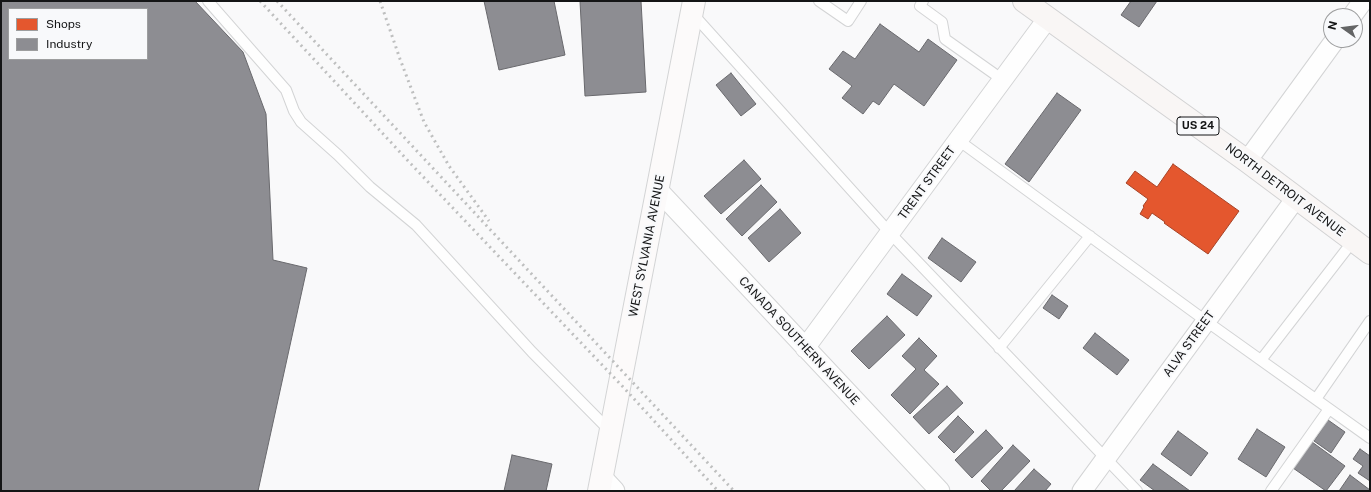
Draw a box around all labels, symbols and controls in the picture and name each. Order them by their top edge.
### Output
legend [8,8,148,60]
north arrow [1323,8,1363,48]
text: Shops [46,17,81,31]
text: N [1325,20,1339,31]
text: Industry [46,37,92,51]
road number: US 24 [1177,117,1219,135]
street label: NORTH DETROIT AVENUE [1222,140,1348,240]
street label: TRENT STREET [896,143,958,223]
street label: WEST SYLVANIA AVENUE [626,174,668,318]
street label: CANADA SOUTHERN AVENUE [736,274,862,408]
street label: ALVA STREET [1160,308,1218,380]

